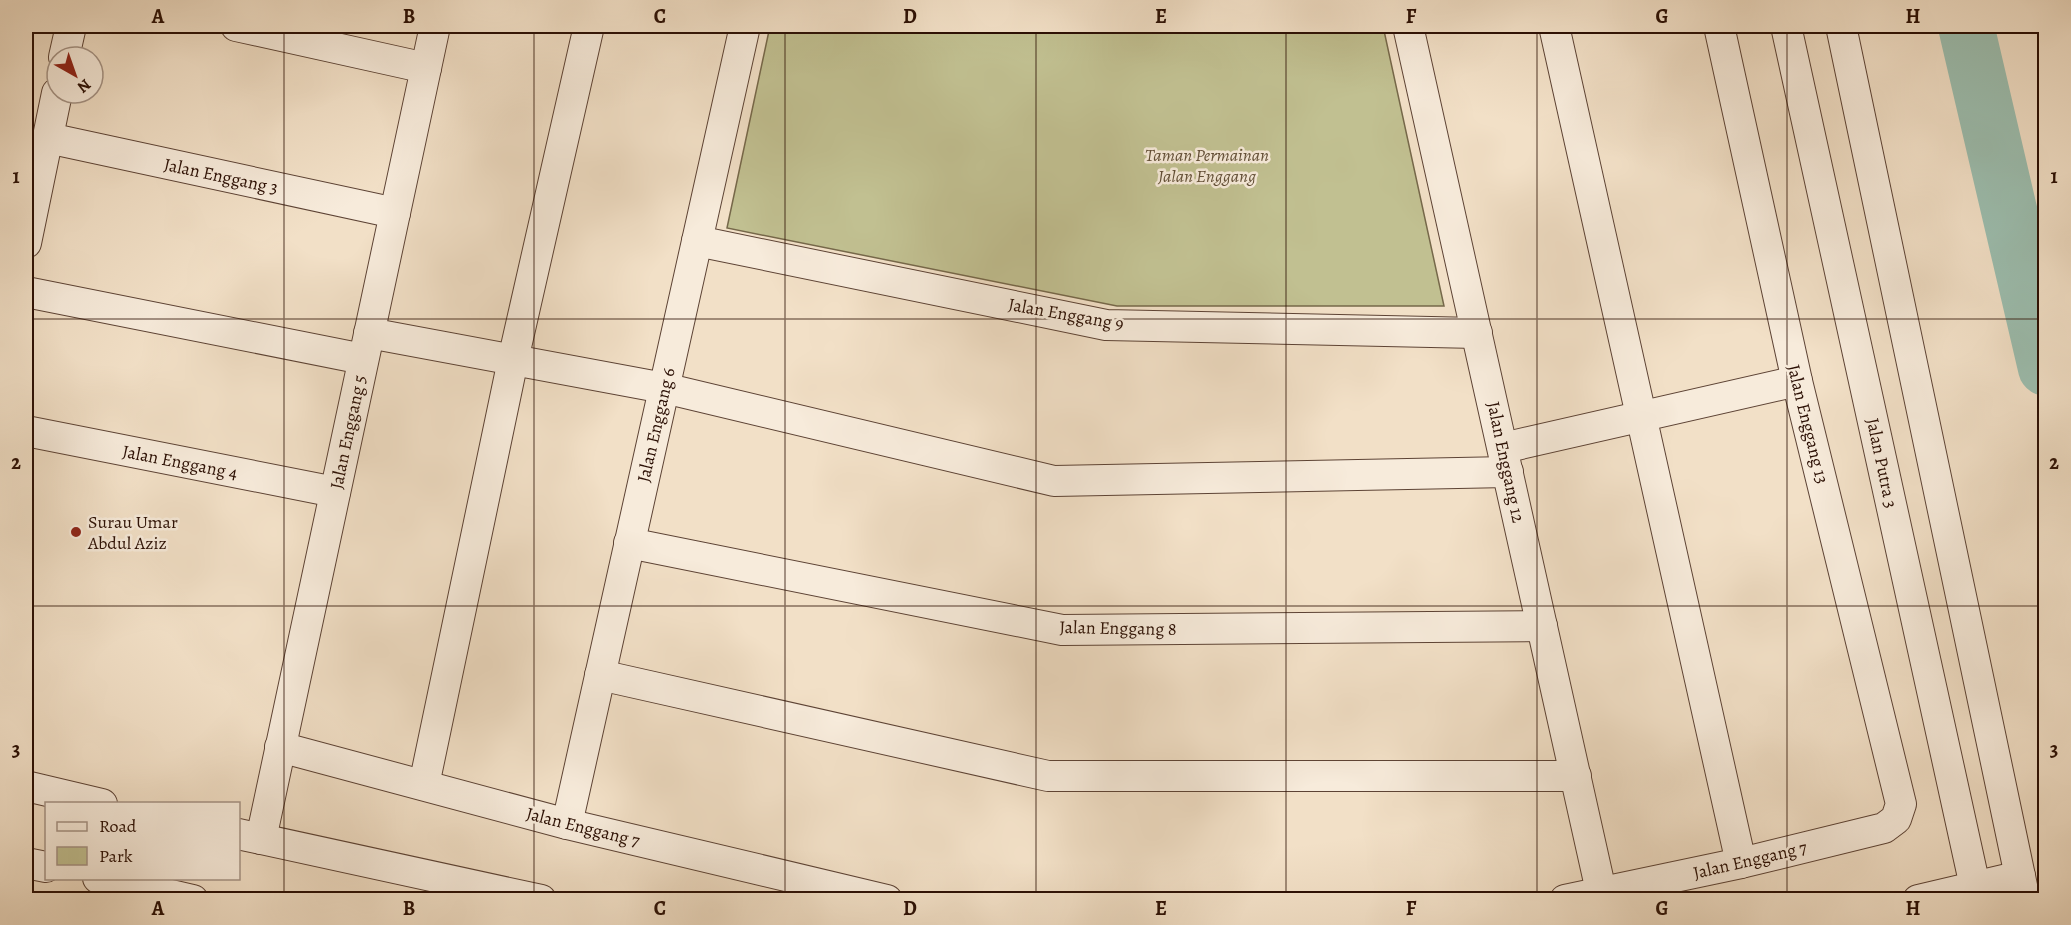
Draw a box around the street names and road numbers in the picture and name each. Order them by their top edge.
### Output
street label: Jalan Enggang 3 [162,152,280,200]
street label: Jalan Enggang 9 [1006,292,1126,336]
street label: Jalan Enggang 13 [1782,362,1834,486]
street label: Jalan Enggang 6 [631,365,681,485]
street label: Jalan Enggang 5 [324,373,372,491]
street label: Jalan Enggang 12 [1481,399,1531,525]
street label: Jalan Putra 3 [1861,416,1903,510]
street label: Jalan Enggang 4 [120,439,240,485]
street label: Jalan Enggang 8 [1059,615,1177,641]
street label: Jalan Enggang 7 [524,801,643,853]
street label: Jalan Enggang 7 [1691,835,1810,885]

